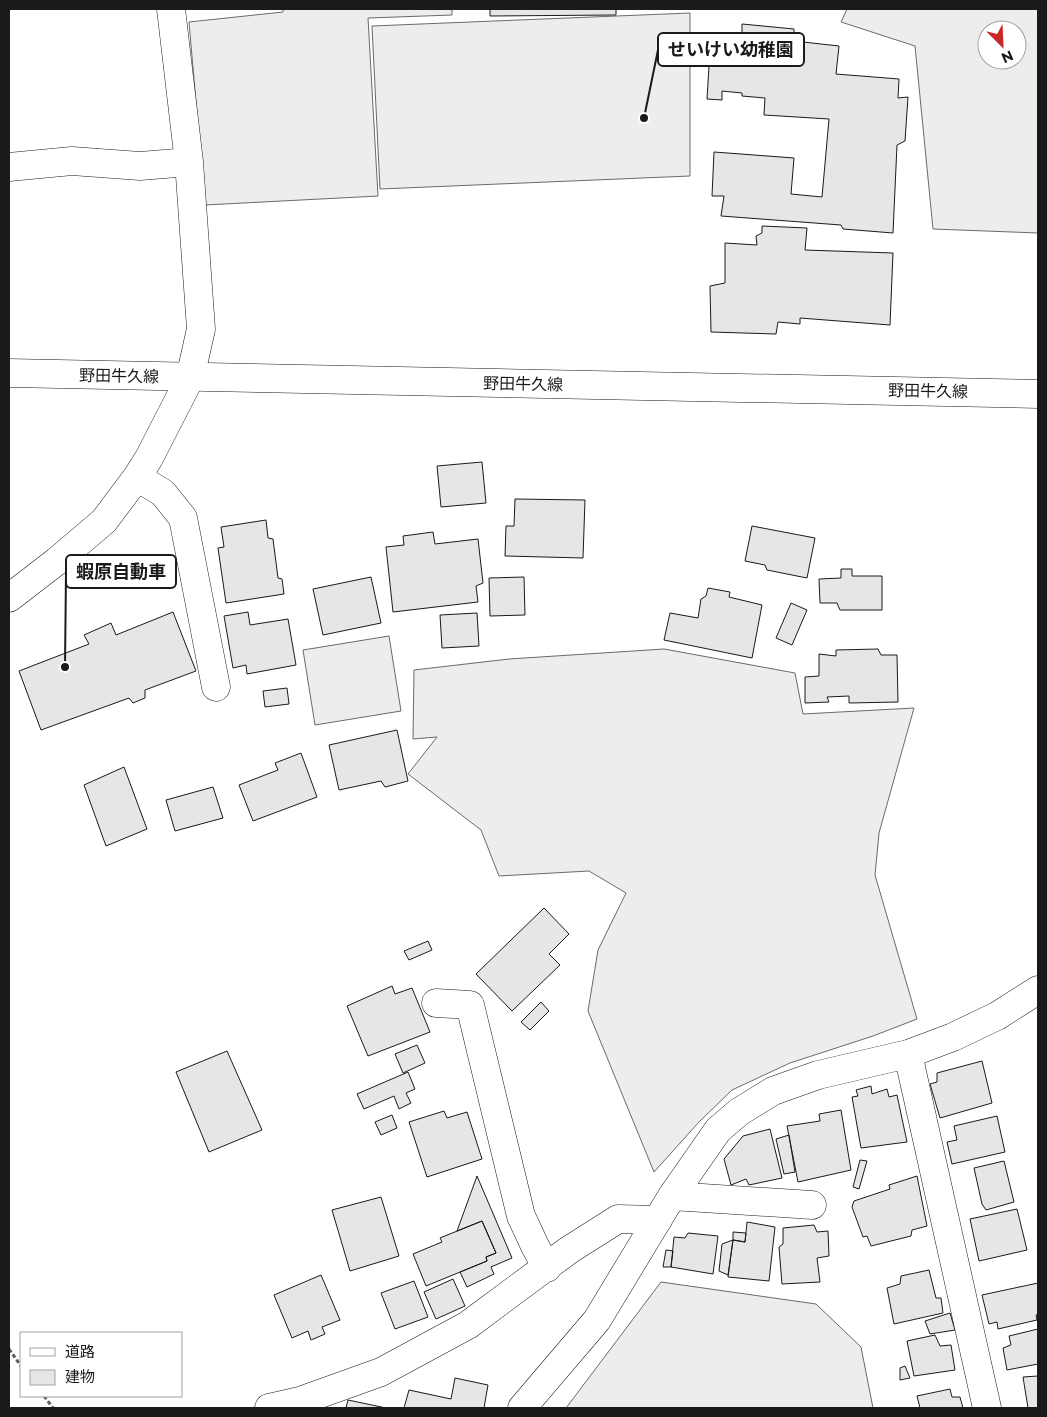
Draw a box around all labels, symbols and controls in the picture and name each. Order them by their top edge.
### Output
north arrow [977,20,1027,70]
callout: せいけい幼稚園 [658,33,804,66]
text: せいけい幼稚園 [668,39,794,61]
text: N [998,46,1016,67]
street label: 野田牛久線 [79,366,159,386]
street label: 野田牛久線 [483,374,563,394]
street label: 野田牛久線 [888,381,968,401]
callout: 蝦原自動車 [66,555,176,588]
text: 蝦原自動車 [76,561,166,583]
legend [20,1332,182,1397]
text: 道路 [65,1342,95,1361]
text: 建物 [65,1367,95,1386]

